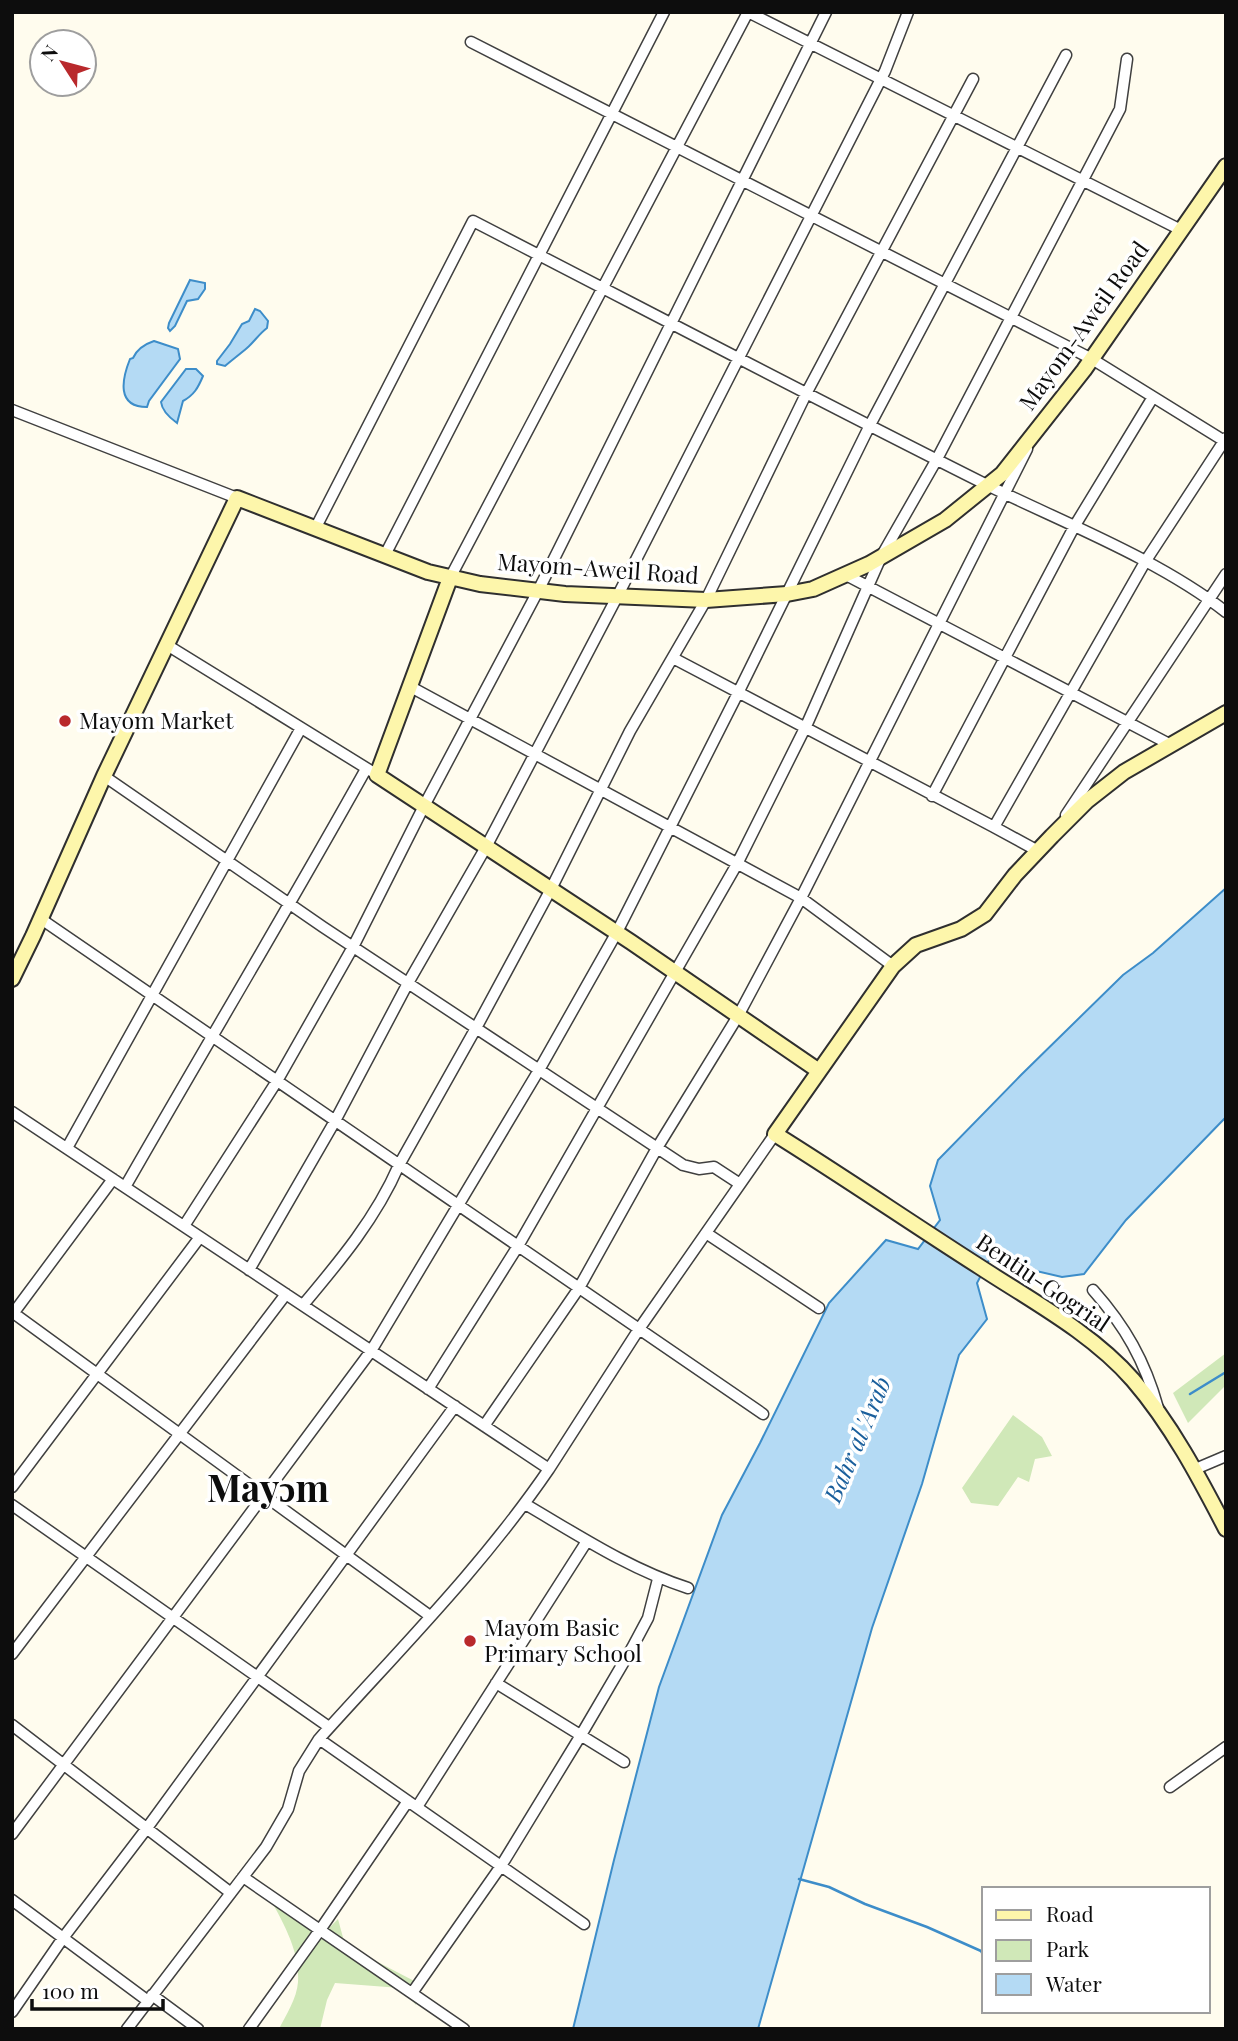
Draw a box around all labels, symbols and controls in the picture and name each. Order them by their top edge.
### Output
north arrow [28,28,98,98]
text: N [34,39,63,66]
street label: Mayom-Aweil Road [1011,234,1155,416]
street label: Mayom-Aweil Road [496,545,700,590]
place label: Mayom Market [79,704,234,735]
marker: Mayom Market [57,713,73,729]
street label: Bentiu-Gogrial [971,1226,1117,1338]
water label: Bahr al 'Arab [815,1372,897,1508]
district label: Mayɔm [207,1462,329,1511]
place label: Mayom Basic Primary School [484,1611,642,1668]
marker: Mayom Basic Primary School [462,1633,478,1649]
legend [982,1887,1210,2013]
text: Road [1046,1899,1094,1927]
text: Park [1046,1934,1090,1962]
scale bar [32,1968,163,2012]
text: Water [1045,1969,1102,1997]
text: 100 m [42,1976,99,2004]

